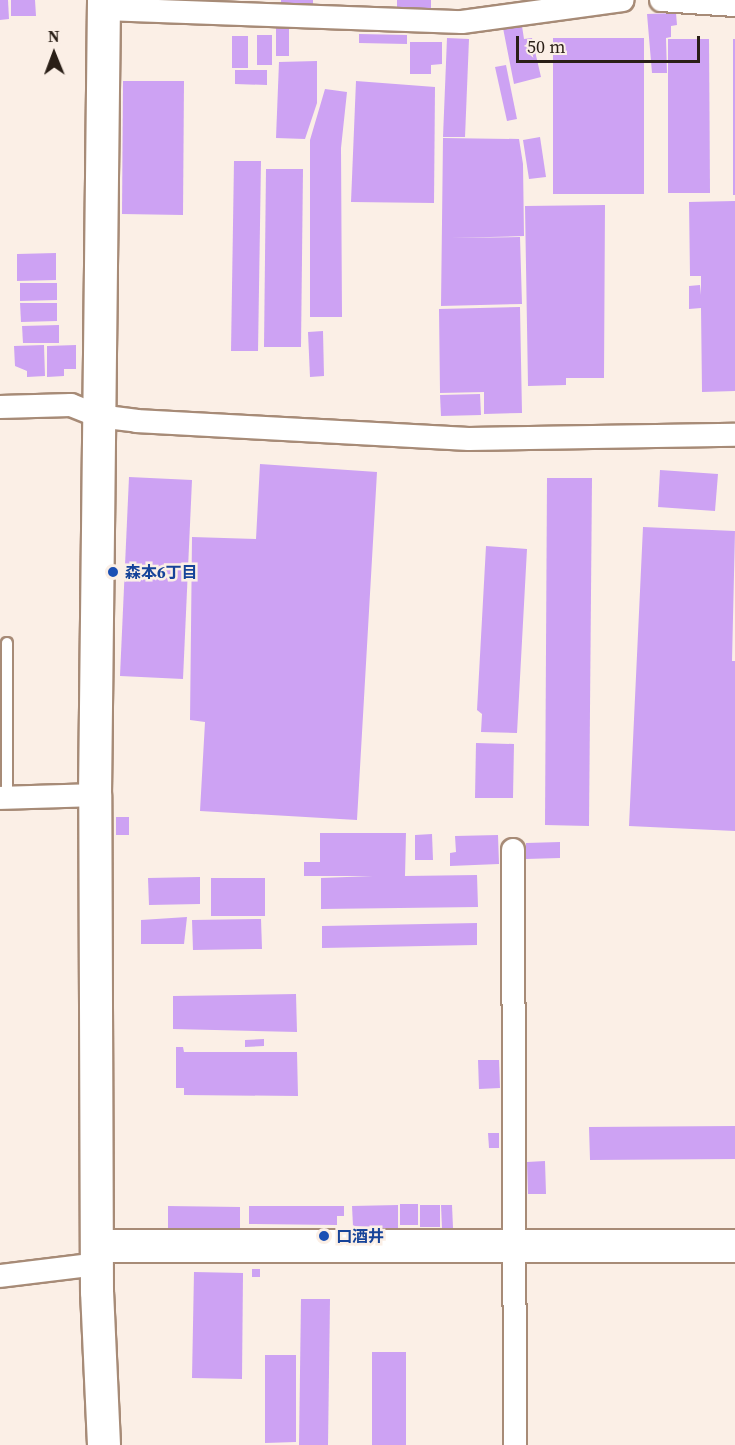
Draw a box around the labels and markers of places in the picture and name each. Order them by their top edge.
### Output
place label: 森本6丁目 [125,562,198,582]
marker: 森本6丁目 [106,565,120,579]
place label: 口酒井 [336,1226,384,1246]
marker: 口酒井 [317,1229,331,1243]

